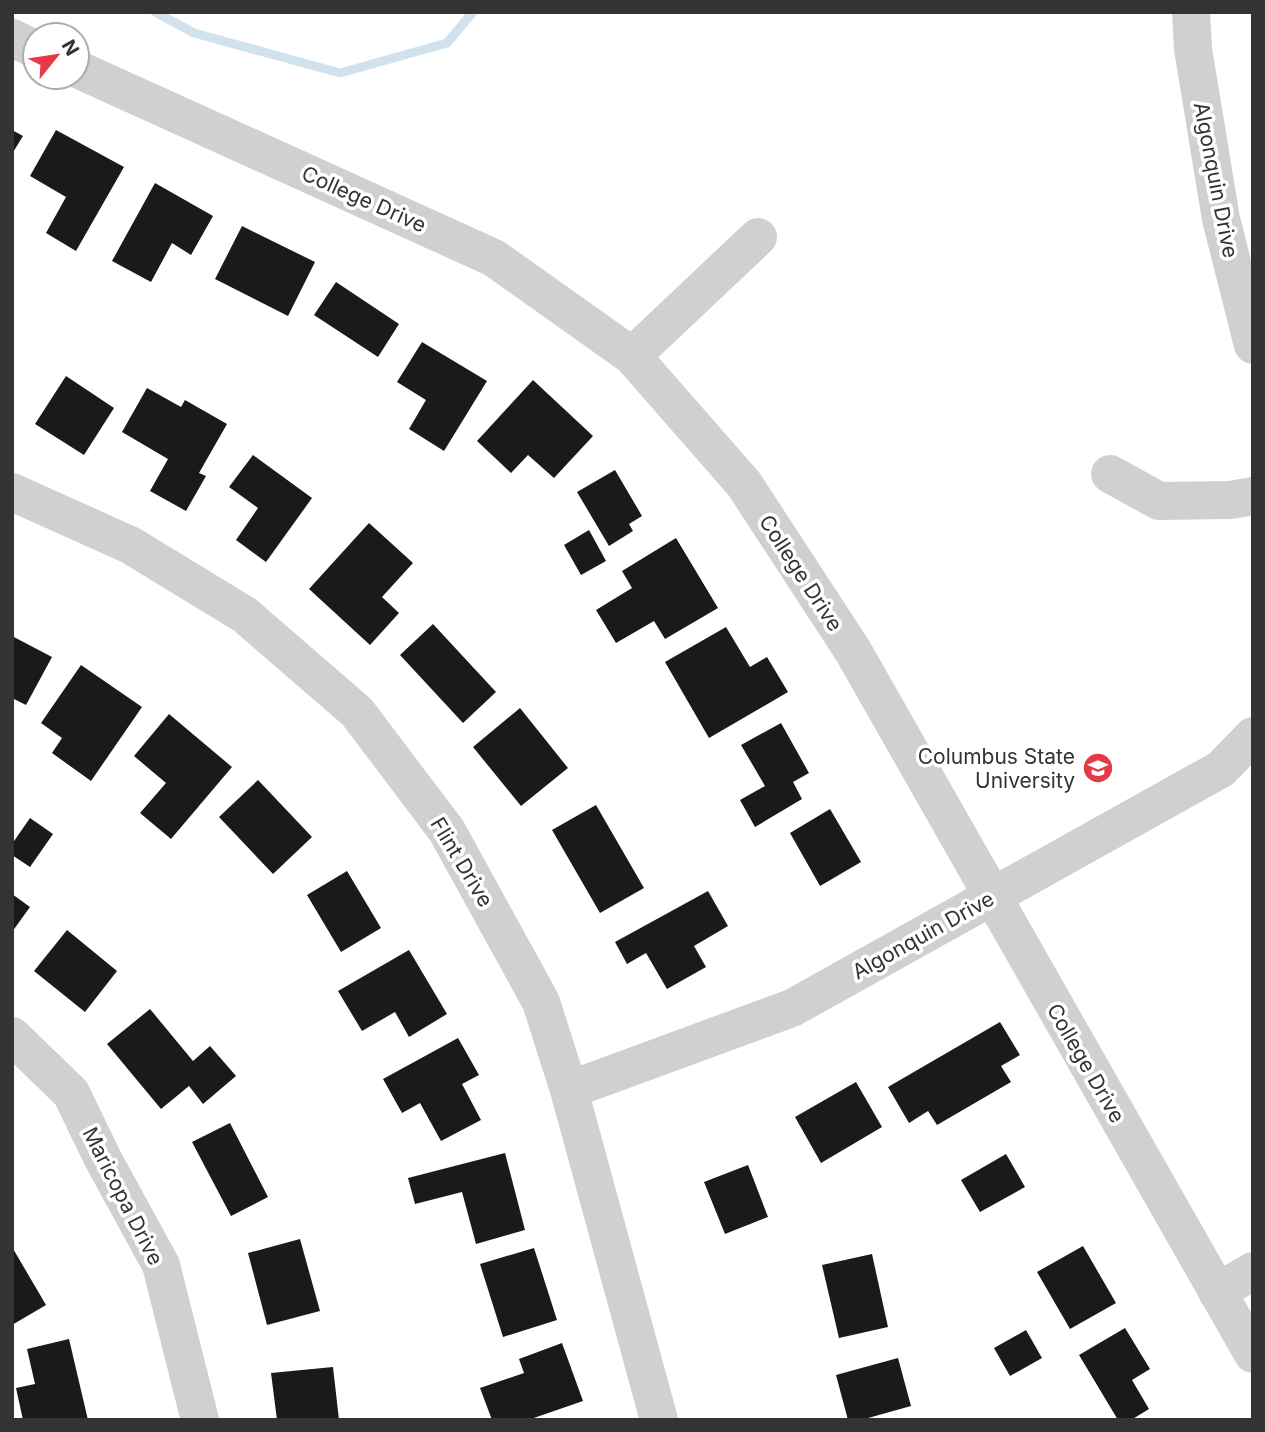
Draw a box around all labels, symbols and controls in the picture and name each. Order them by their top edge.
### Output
north arrow [21,21,91,91]
text: N [57,36,84,60]
street label: Algonquin Drive [1189,100,1243,260]
street label: College Drive [298,160,430,238]
street label: College Drive [754,510,848,636]
place label: Columbus State University [918,744,1075,793]
school or university icon: Columbus State University [1081,751,1115,785]
street label: Flint Drive [426,813,498,911]
street label: Algonquin Drive [848,886,998,984]
street label: College Drive [1042,999,1130,1127]
street label: Maricopa Drive [77,1123,169,1269]

